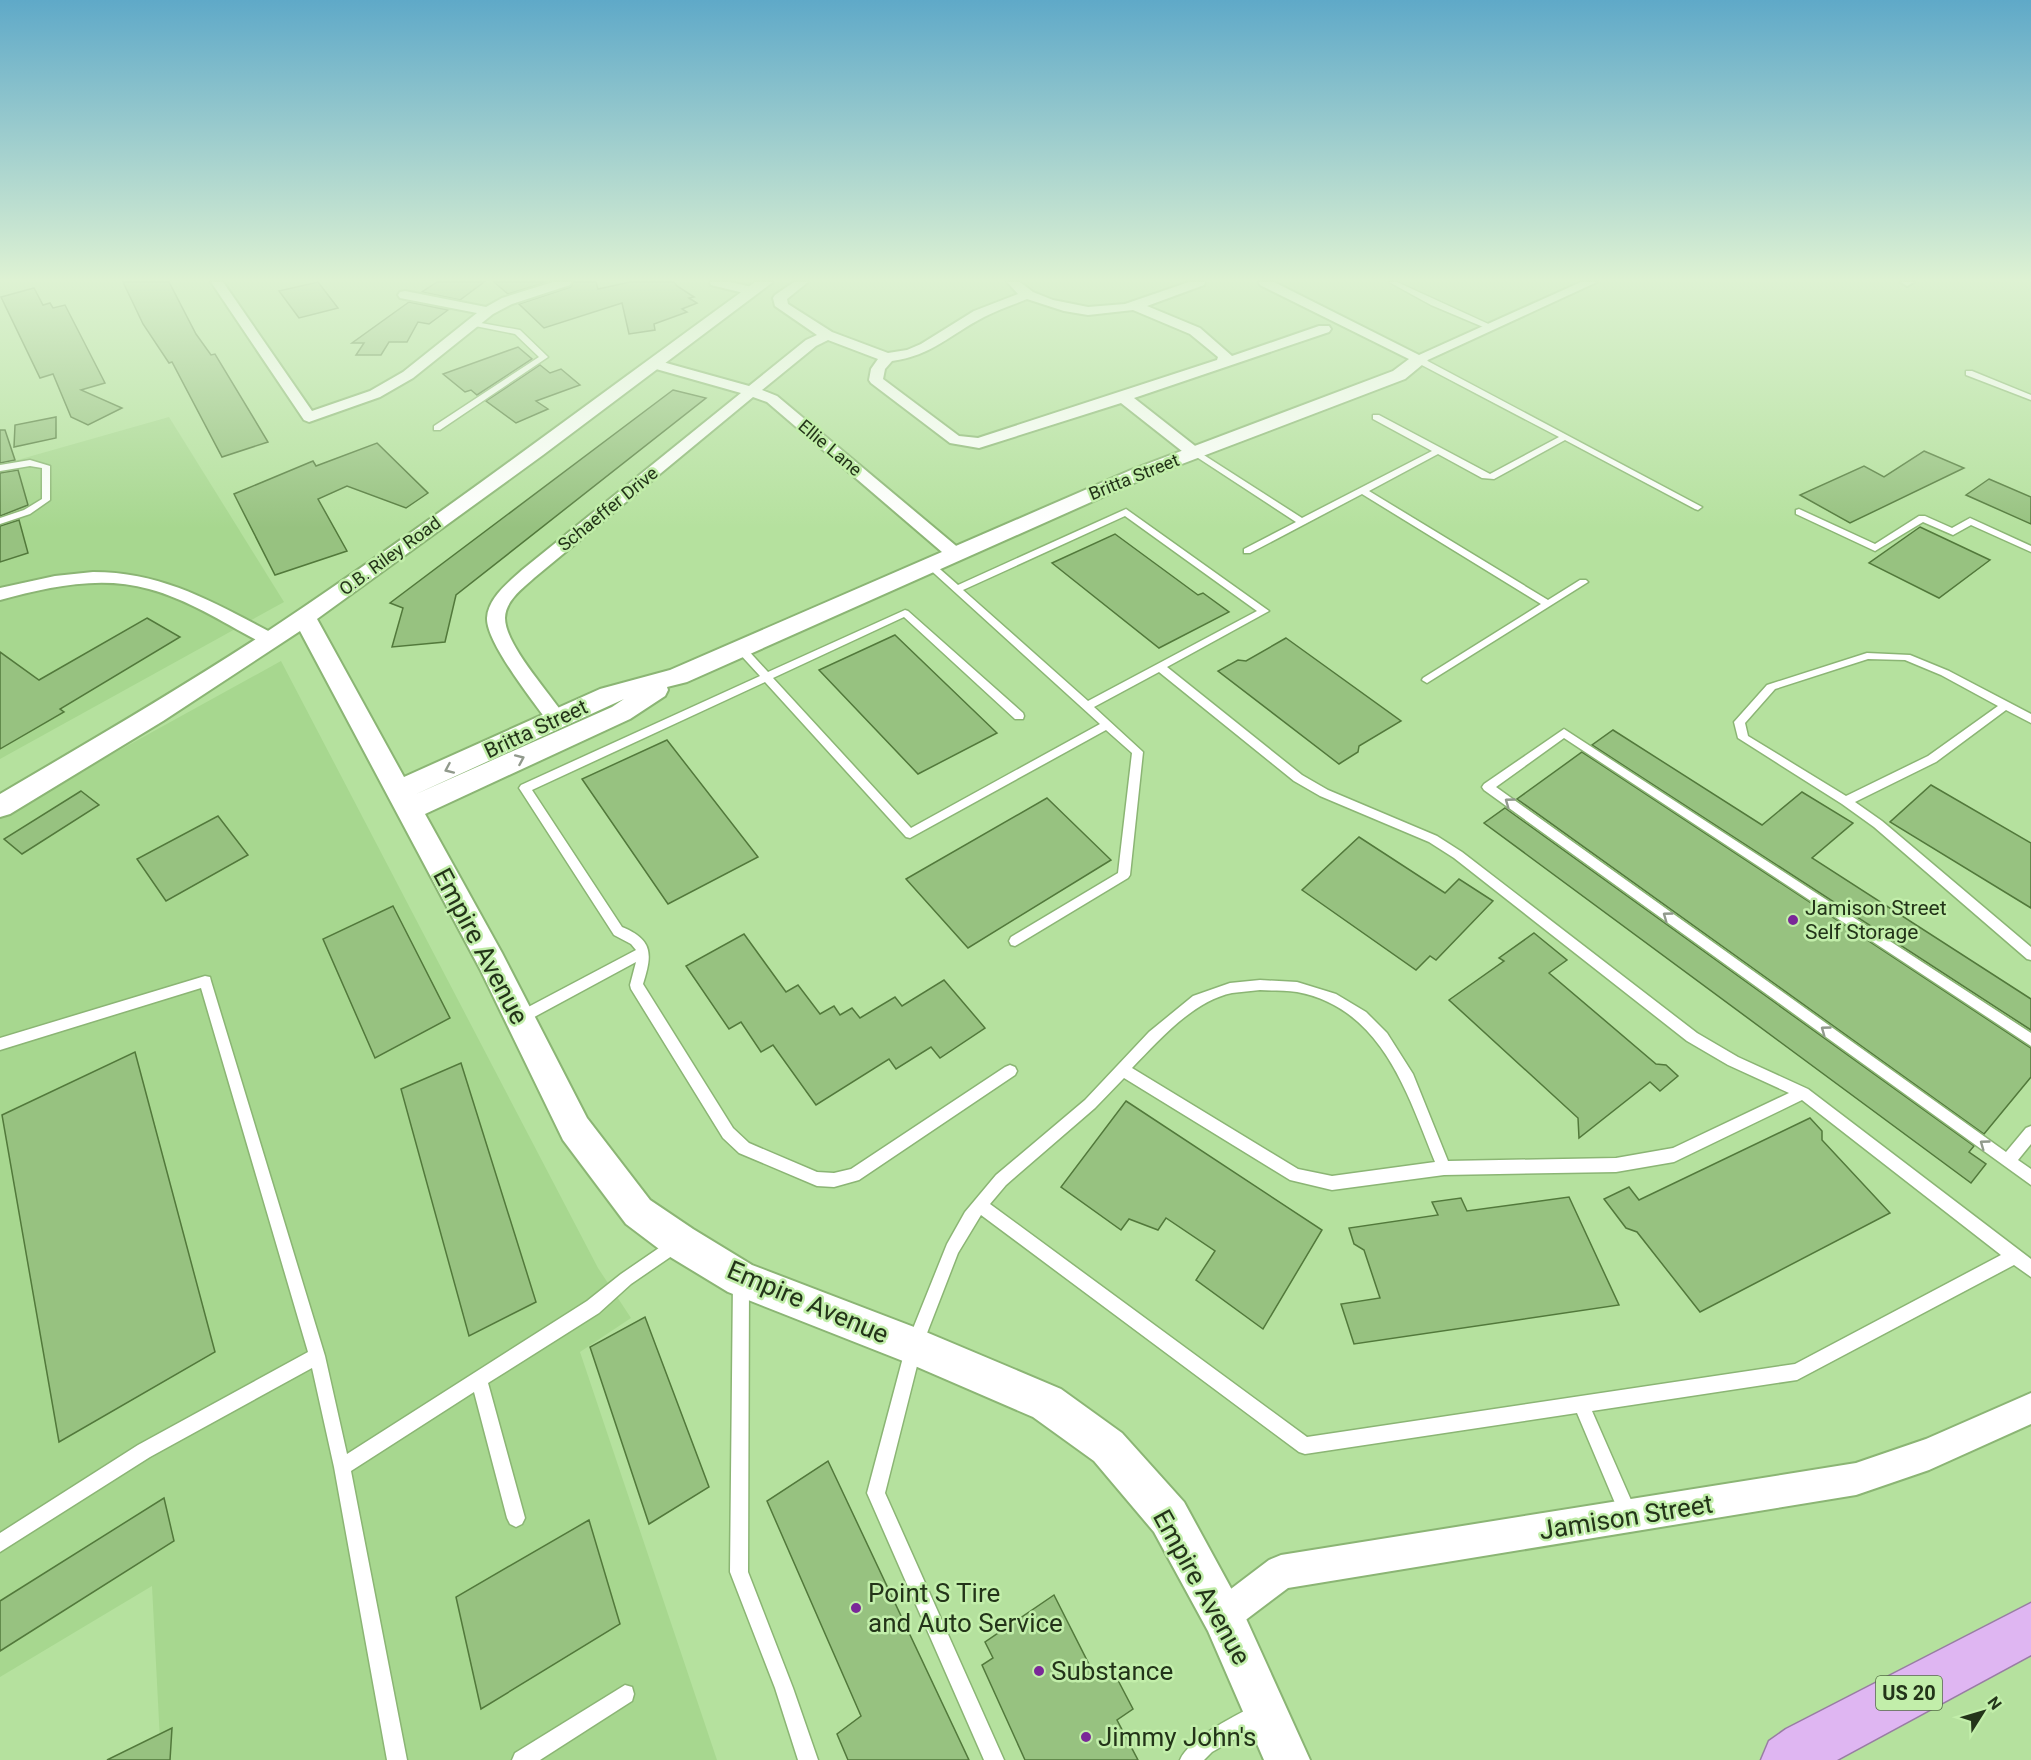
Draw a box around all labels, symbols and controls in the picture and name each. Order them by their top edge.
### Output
street label: Ellie Lane [794,415,866,480]
street label: Britta Street [1086,449,1182,504]
street label: Schaeffer Drive [554,462,662,555]
street label: O.B. Riley Road [335,512,445,599]
street label: Britta Street [481,695,592,763]
one-way arrow [513,755,524,767]
one-way arrow [445,761,456,773]
one-way arrow [1504,798,1515,809]
street label: Empire Avenue [427,863,535,1029]
place label: Jamison Street Self Storage [1805,896,1947,944]
one-way arrow [1663,912,1674,923]
marker: Jamison Street Self Storage [1786,913,1800,927]
one-way arrow [1821,1026,1832,1037]
one-way arrow [1979,1140,1990,1151]
street label: Empire Avenue [723,1255,893,1349]
street label: Jamison Street [1537,1488,1715,1546]
street label: Empire Avenue [1147,1504,1257,1670]
place label: Point S Tire and Auto Service [868,1578,1063,1638]
marker: Point S Tire and Auto Service [849,1601,863,1615]
place label: Substance [1051,1656,1173,1686]
marker: Substance [1032,1664,1046,1678]
road number: US 20 [1876,1676,1942,1710]
north arrow [1953,1682,2013,1742]
text: N [1984,1693,2006,1714]
place label: Jimmy John's [1098,1722,1257,1752]
marker: Jimmy John's [1079,1730,1093,1744]

